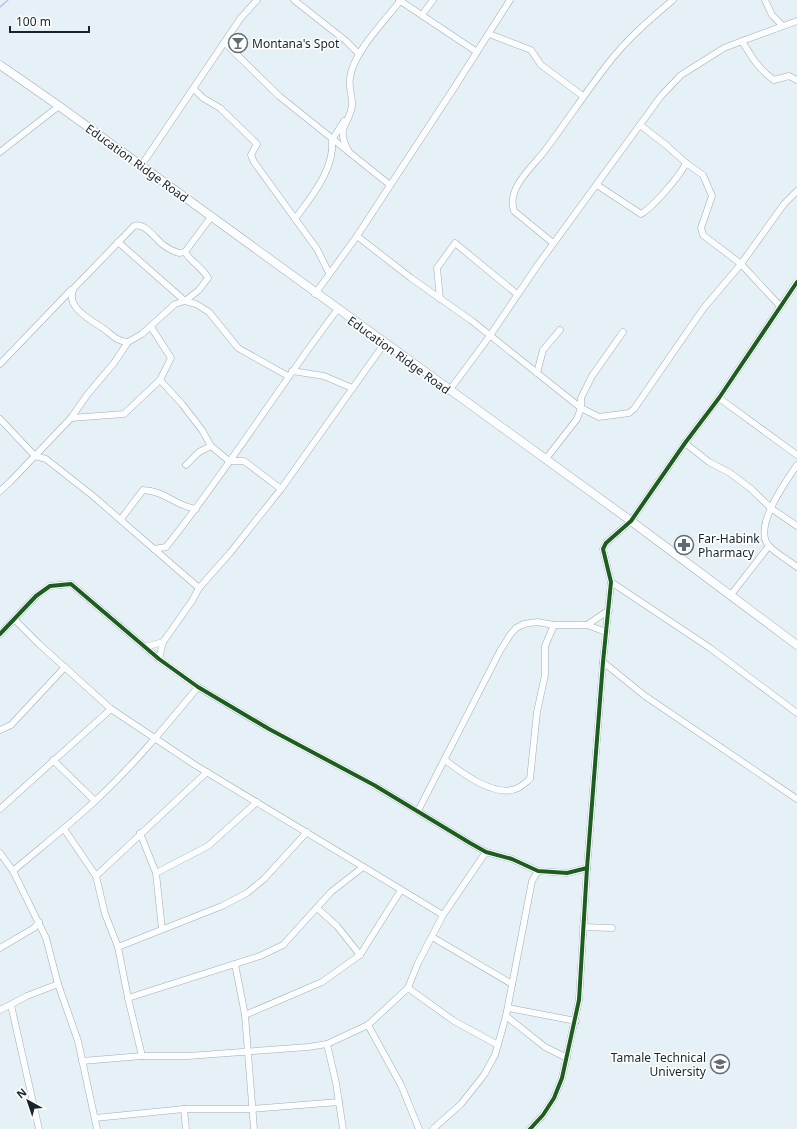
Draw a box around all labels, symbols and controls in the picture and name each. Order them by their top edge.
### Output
scale bar [10,8,89,34]
text: 100 m [16,13,51,30]
bar icon: Montana's Spot [227,32,249,54]
place label: Montana's Spot [252,35,340,52]
street label: Education Ridge Road [82,120,192,206]
street label: Education Ridge Road [344,312,454,398]
place label: Far-Habink Pharmacy [698,530,760,561]
pharmacy icon: Far-Habink Pharmacy [673,534,695,556]
place label: Tamale Technical University [611,1049,707,1080]
school or university icon: Tamale Technical University [709,1053,731,1075]
north arrow [8,1081,48,1121]
text: N [13,1084,30,1102]

